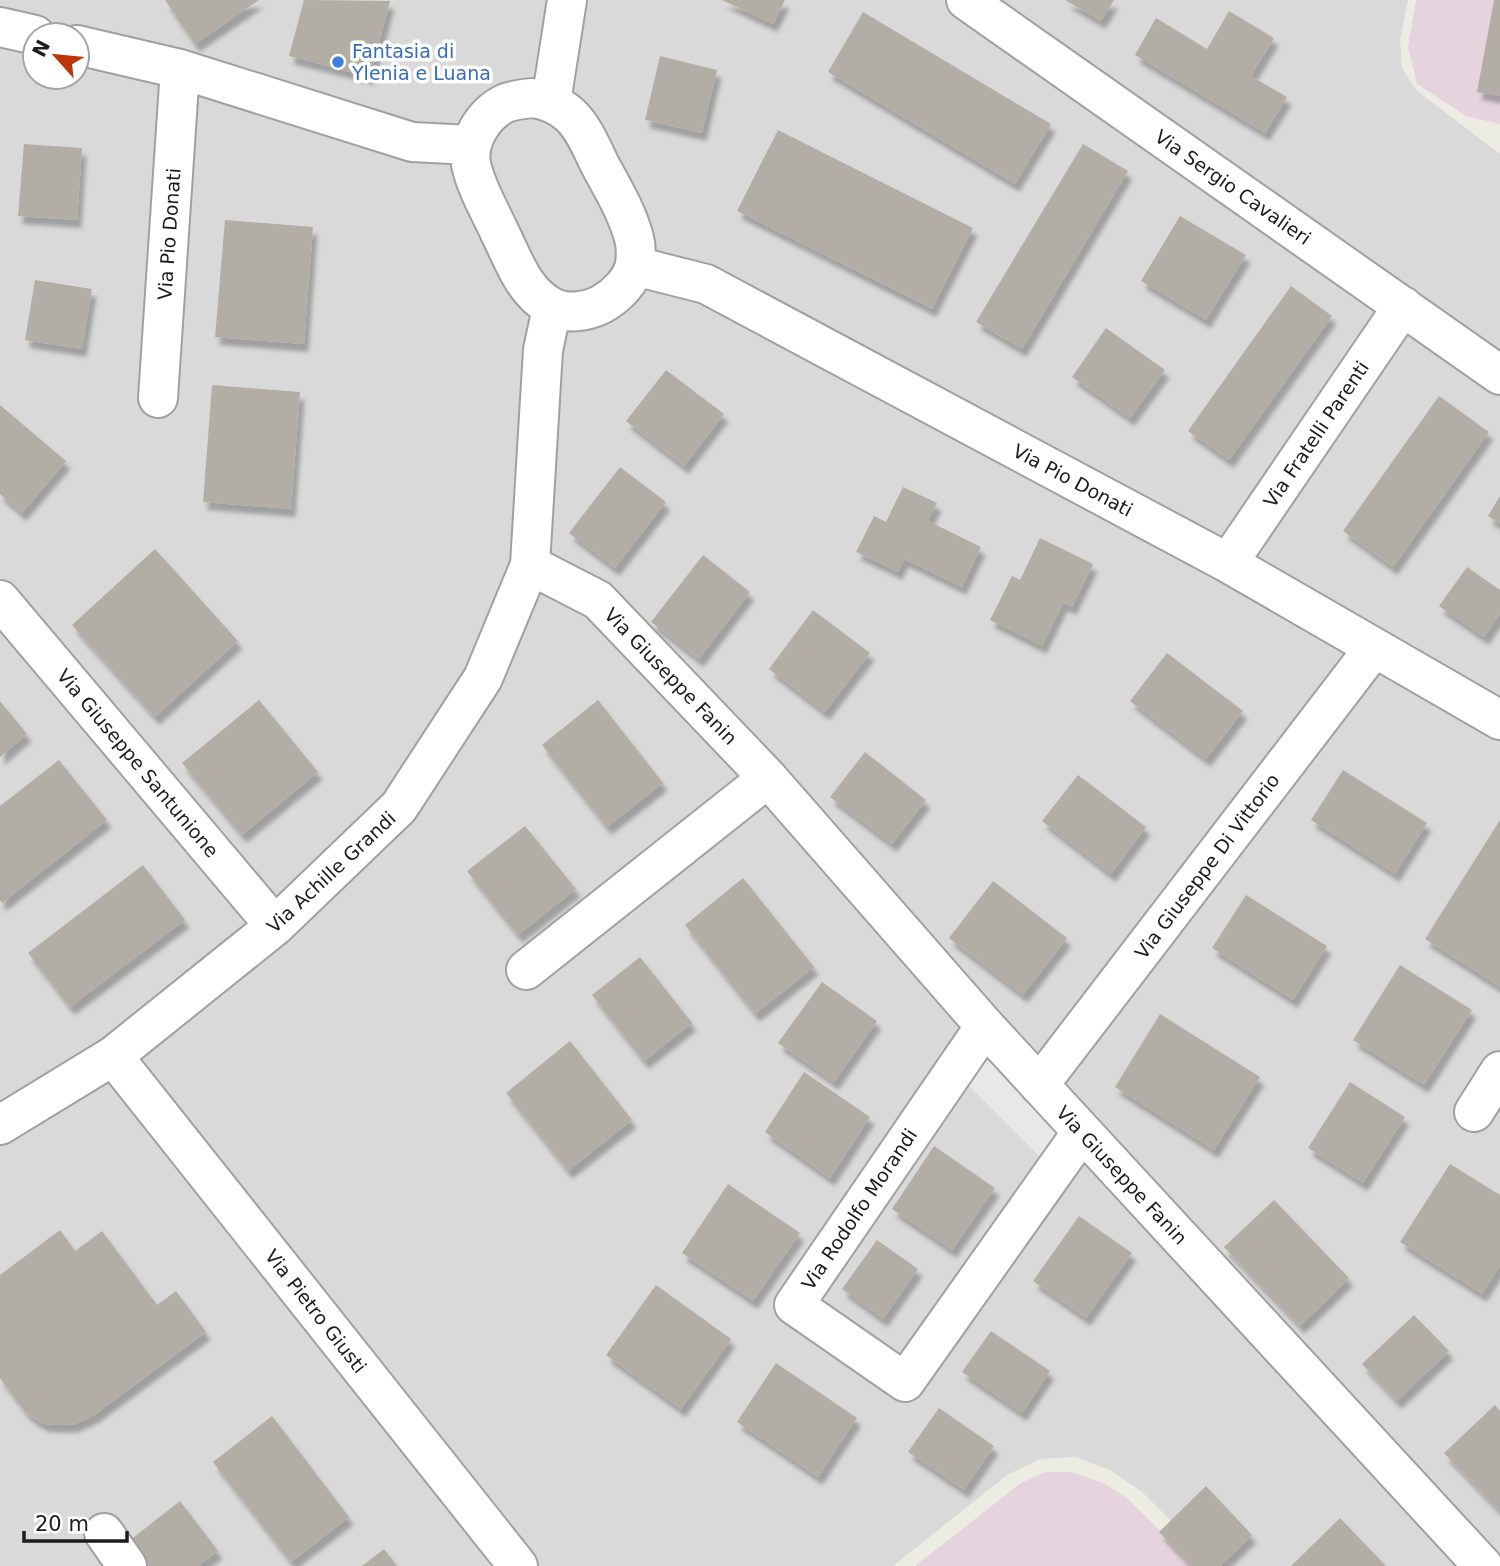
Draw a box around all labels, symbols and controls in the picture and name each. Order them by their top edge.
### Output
north arrow [21,21,91,91]
text: N [27,36,54,60]
place label: Fantasia di Ylenia e Luana [351,40,491,84]
marker: Fantasia di Ylenia e Luana [330,54,346,70]
street label: Via Sergio Cavalieri [1151,125,1315,249]
street label: Via Pio Donati [153,167,185,301]
street label: Via Fratelli Parenti [1259,357,1373,511]
street label: Via Pio Donati [1009,439,1137,521]
street label: Via Giuseppe Fanin [600,603,742,749]
street label: Via Giuseppe Santunione [53,664,223,862]
street label: Via Giuseppe Di Vittorio [1130,769,1284,963]
street label: Via Achille Grandi [262,807,400,937]
street label: Via Giuseppe Fanin [1052,1101,1192,1249]
street label: Via Rodolfo Morandi [797,1124,921,1294]
street label: Via Pietro Giusti [261,1245,371,1377]
scale bar [24,1500,128,1544]
text: 20 m [35,1512,89,1536]

